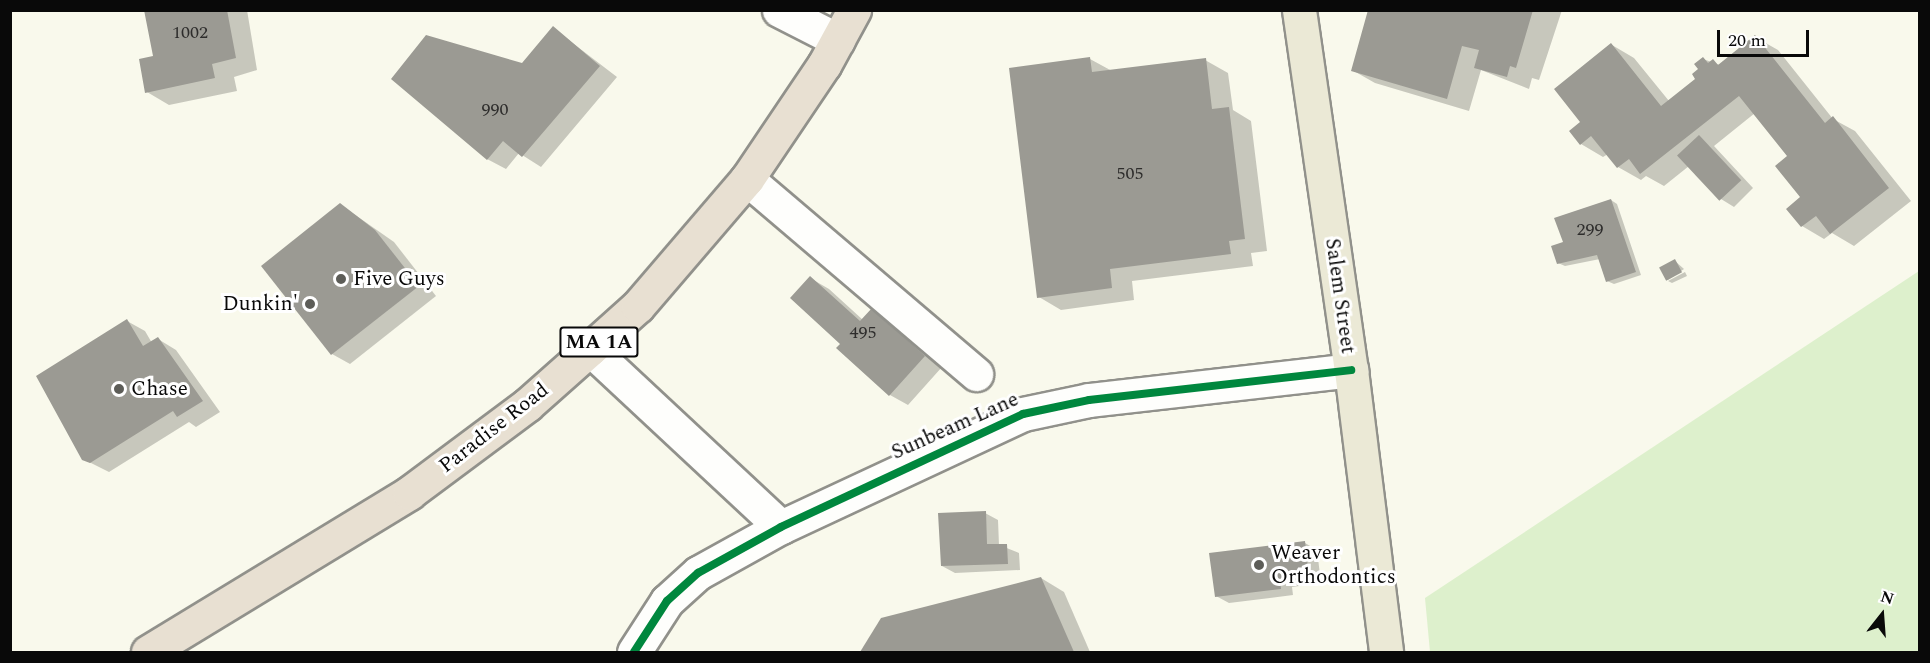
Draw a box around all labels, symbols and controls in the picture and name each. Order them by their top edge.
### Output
scale bar [1720,18,1812,56]
house number: 1002 [172,22,208,44]
text: 20 m [1728,27,1766,54]
house number: 990 [482,99,508,121]
house number: 505 [1117,163,1143,185]
house number: 299 [1577,219,1603,241]
street label: Salem Street [1319,237,1361,355]
place label: Five Guys [353,266,445,292]
marker: Five Guys [334,272,348,286]
place label: Dunkin' [222,291,298,317]
marker: Dunkin' [303,297,317,311]
house number: 495 [850,322,876,344]
road number: MA 1A [558,325,640,359]
place label: Chase [131,376,188,402]
street label: Paradise Road [434,377,554,479]
marker: Chase [112,382,126,396]
street label: Sunbeam Lane [887,387,1023,465]
place label: Weaver Orthodontics [1271,540,1396,590]
marker: Weaver Orthodontics [1252,558,1266,572]
text: N [1878,584,1897,611]
north arrow [1852,585,1912,645]

